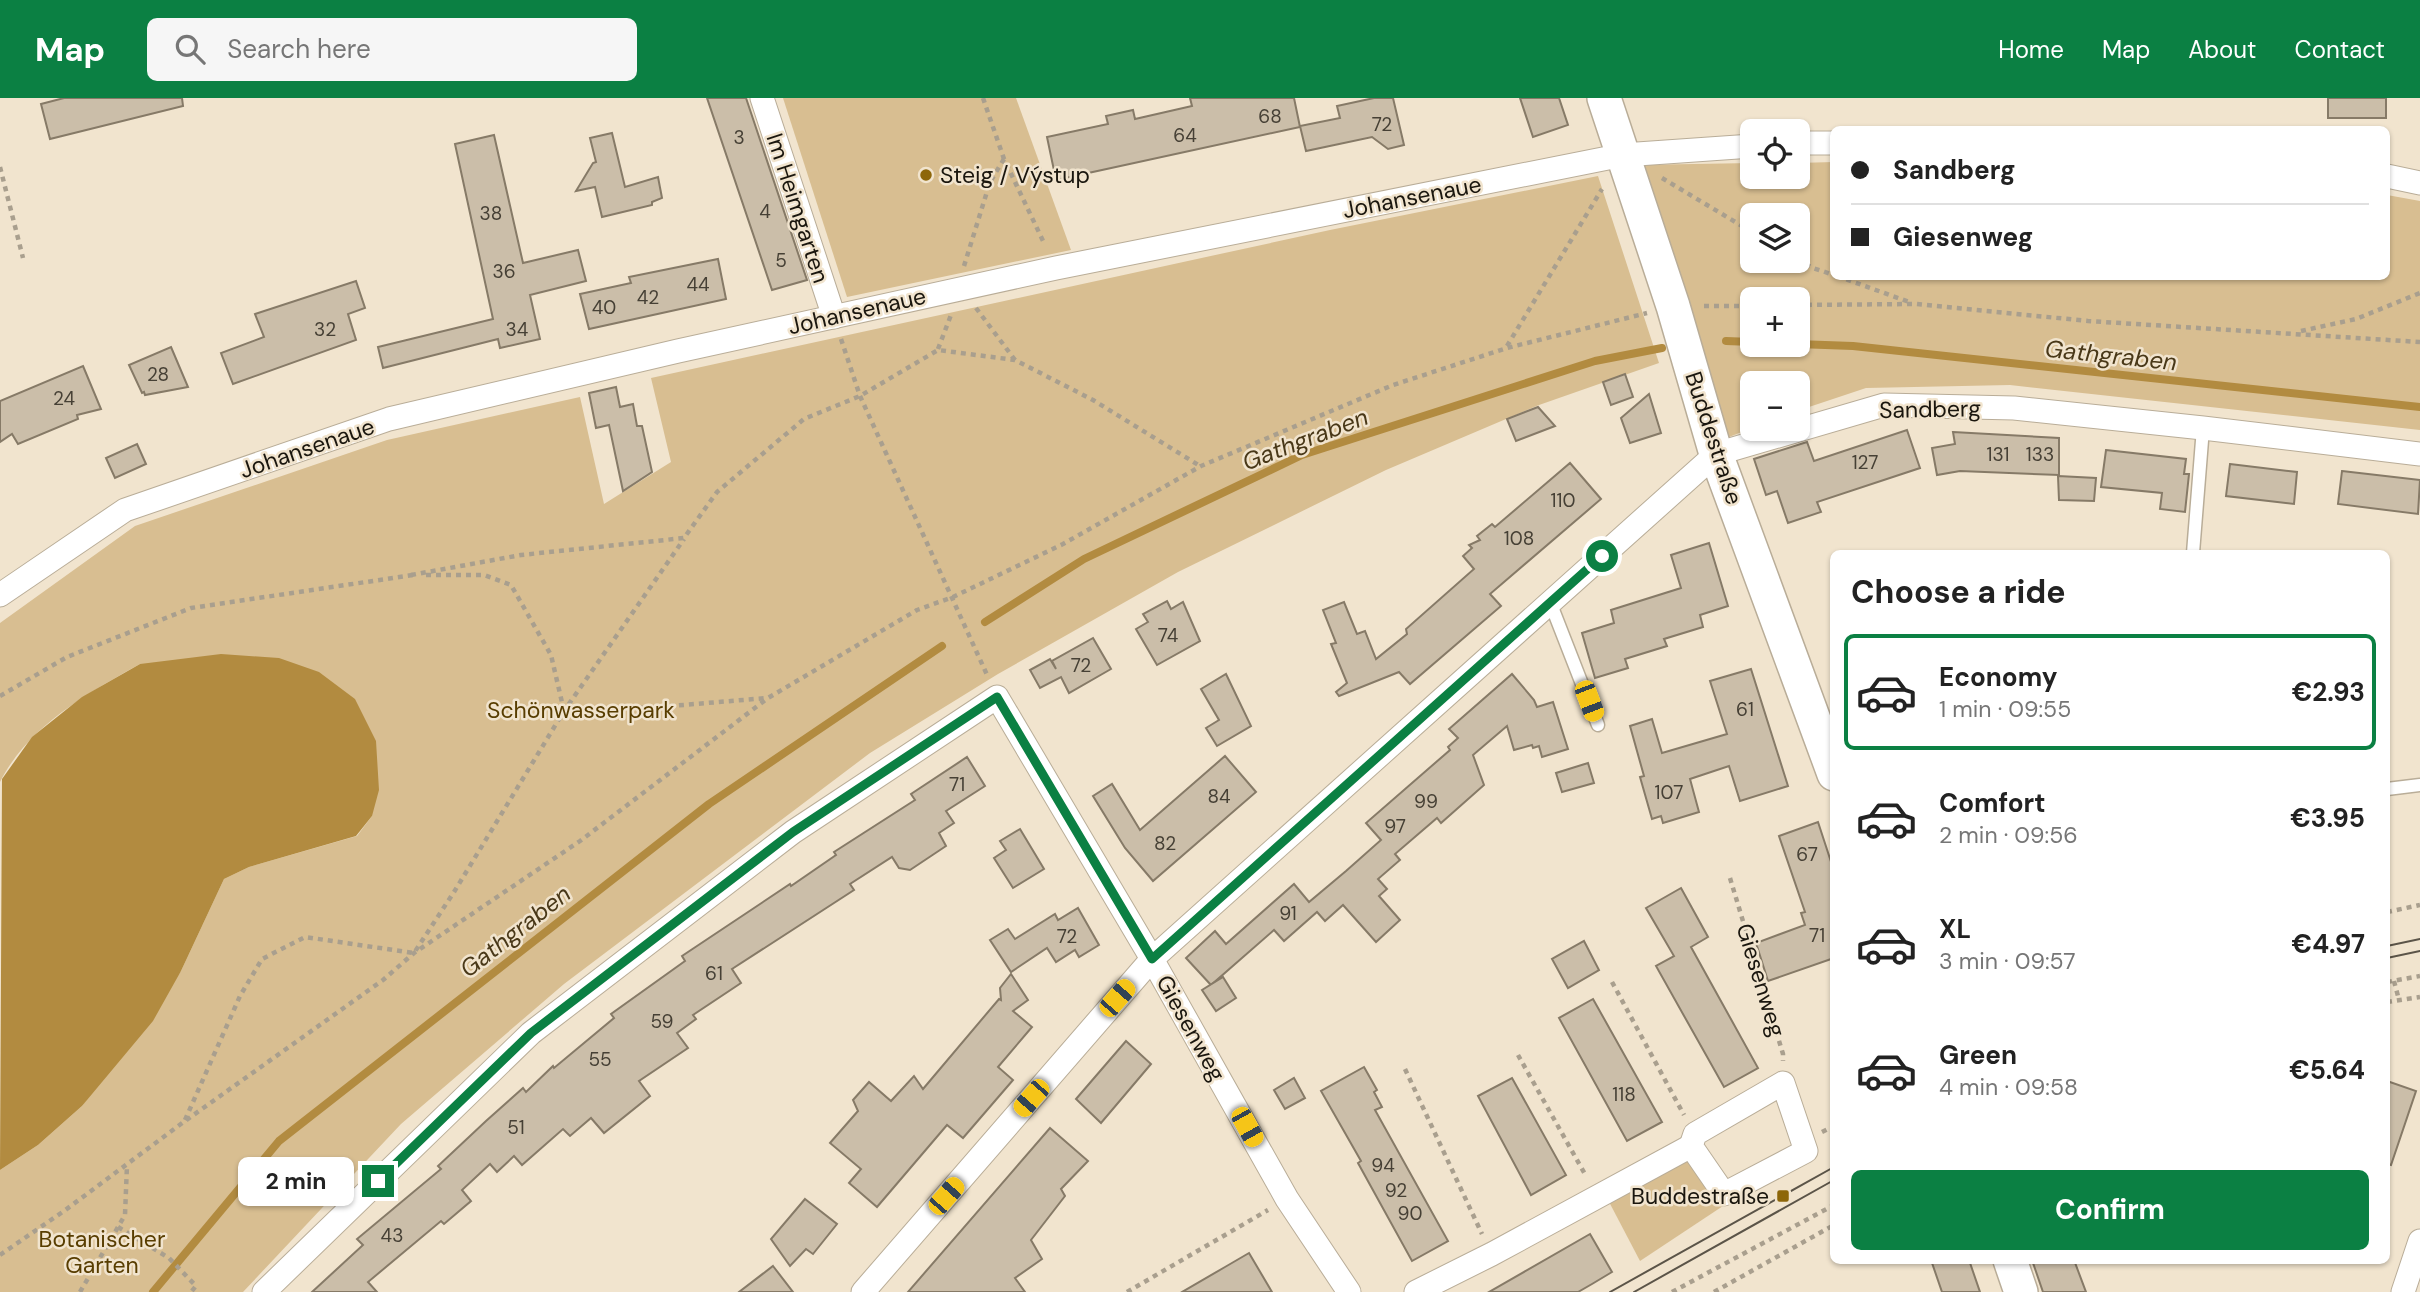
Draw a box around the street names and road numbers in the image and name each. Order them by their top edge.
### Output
street label: Im Heimgarten [760,129,836,287]
street label: Johansenaue [1340,169,1484,225]
street label: Johansenaue [785,281,929,341]
street label: Buddestraße [1678,368,1750,508]
street label: Sandberg [1879,393,1981,425]
street label: Johansenaue [236,411,378,485]
street label: Giesenweg [1730,920,1792,1040]
street label: Giesenweg [1150,970,1233,1086]

